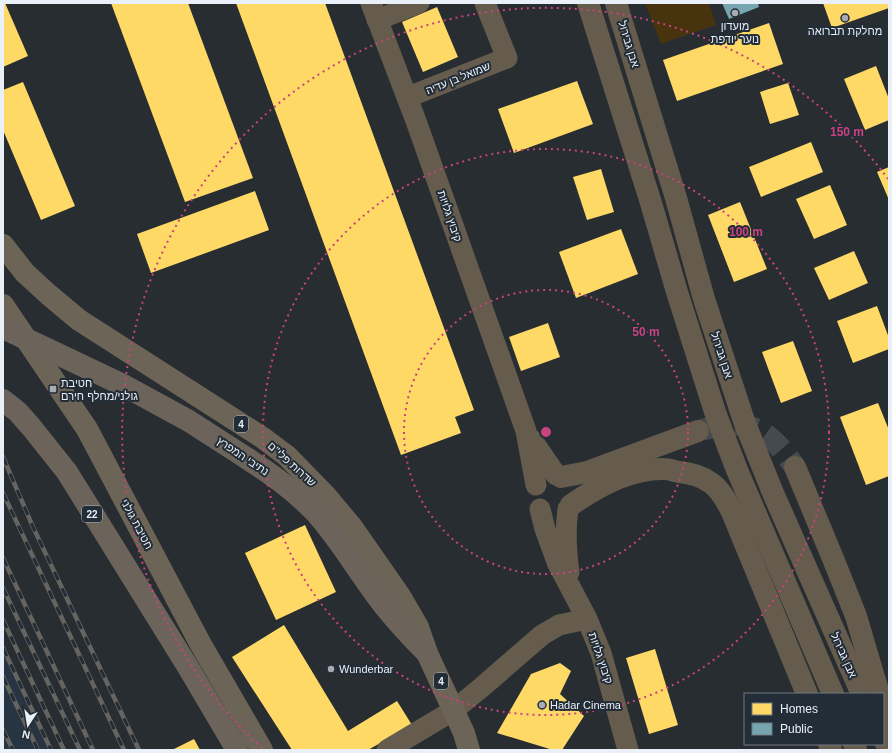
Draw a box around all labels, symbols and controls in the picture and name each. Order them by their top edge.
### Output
marker: מועדון נוער יודפת [730,8,740,18]
marker: מחלקת תברואה [840,13,850,23]
street label: אבן גבירול [616,19,642,69]
place label: מועדון נוער יודפת [711,20,759,45]
place label: מחלקת תברואה [808,25,882,37]
street label: שמואל בן עדיה [424,60,492,96]
text: 150 m [830,125,864,139]
street label: קיבוץ גלויות [436,189,464,243]
text: 100 m [729,225,763,239]
text: 50 m [632,325,660,339]
street label: אבן גבירול [709,330,735,380]
place label: חטיבת גולני/מחלף חירם [61,377,138,402]
marker: חטיבת גולני/מחלף חירם [48,384,58,394]
road number: 4 [234,416,248,432]
centre of rings [539,425,553,439]
street label: נתיבי המפרץ [215,434,271,478]
street label: שדרות פלי"ם [266,439,318,489]
street label: חטיבת גולני [119,497,155,551]
road number: 22 [82,506,102,522]
street label: קיבוץ גלויות [587,631,615,685]
street label: אבן גבירול [829,631,859,679]
place label: Wunderbar [339,663,394,675]
marker: Wunderbar [326,664,336,674]
road number: 4 [434,673,448,689]
legend [744,693,884,745]
place label: Hadar Cinema [550,699,622,711]
marker: Hadar Cinema [537,700,547,710]
text: Homes [780,702,818,716]
north arrow [8,705,48,745]
text: Public [780,722,813,736]
text: N [21,728,31,741]

